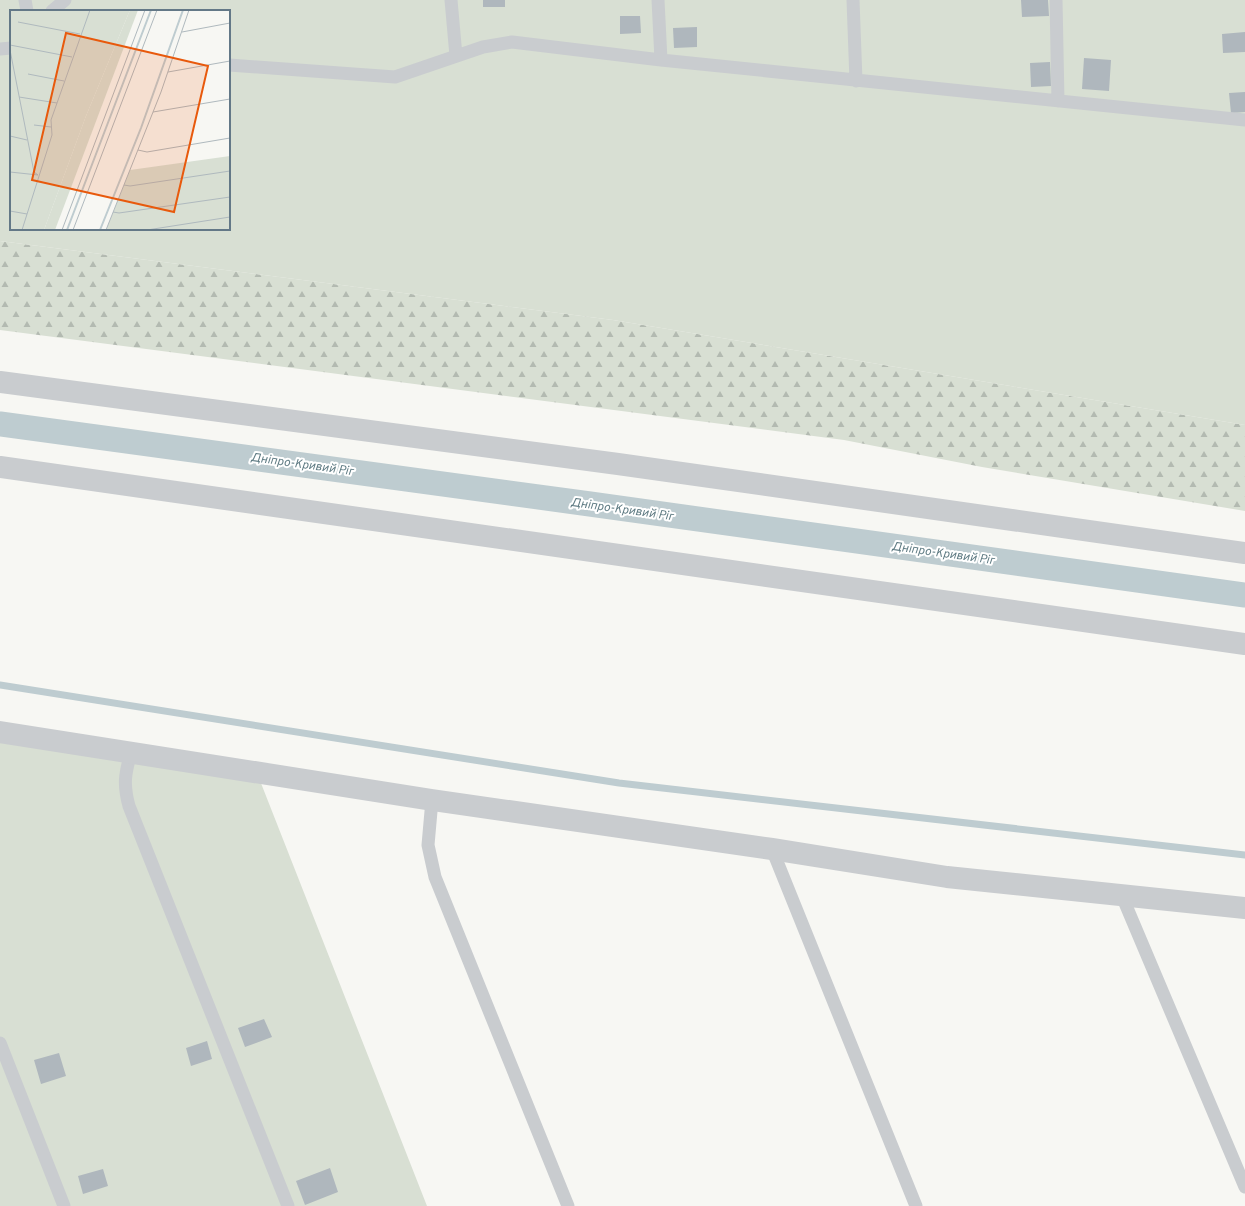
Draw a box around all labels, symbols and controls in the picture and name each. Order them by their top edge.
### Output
inset map [10,10,230,230]
water label: Дніпро-Кривий Ріг [250,450,355,480]
water label: Дніпро-Кривий Ріг [570,495,675,525]
water label: Дніпро-Кривий Ріг [891,539,996,569]

